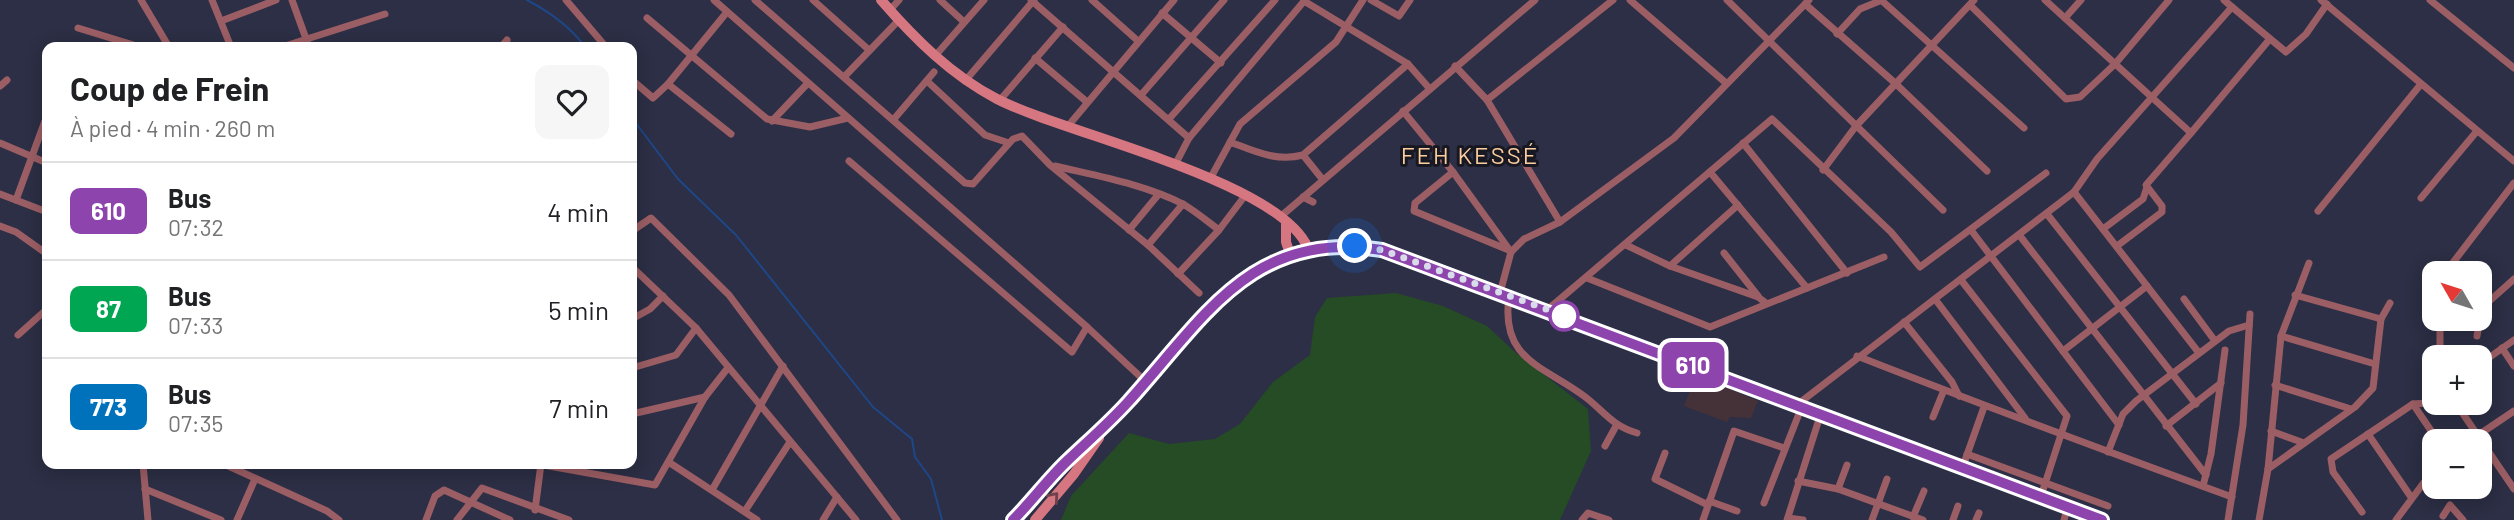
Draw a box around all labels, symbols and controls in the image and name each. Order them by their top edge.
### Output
button: heart [535,65,609,139]
text: Coup de Frein [70,68,269,108]
text: À pied · 4 min · 260 m [70,114,275,142]
district label: FEH KESSÉ [1401,140,1539,169]
text: Bus [168,182,211,213]
text: 610 [91,196,126,225]
text: 4 min [547,196,609,227]
text: 07:32 [168,213,224,241]
your location [1337,228,1372,263]
north arrow [2422,261,2492,331]
map controls [2422,261,2492,499]
text: Bus [168,280,211,311]
text: 87 [96,294,121,323]
text: 5 min [548,294,609,325]
unlabelled marker [1549,301,1579,331]
text: 07:33 [168,311,223,339]
line badge: 610 [1653,342,1733,388]
button: + [2422,345,2492,415]
text: 610 [1676,350,1710,379]
text: Bus [168,378,211,409]
text: 773 [90,392,127,421]
text: 7 min [549,392,609,423]
text: 07:35 [168,409,223,437]
button: − [2422,429,2492,499]
one-way arrow [1046,492,1058,505]

